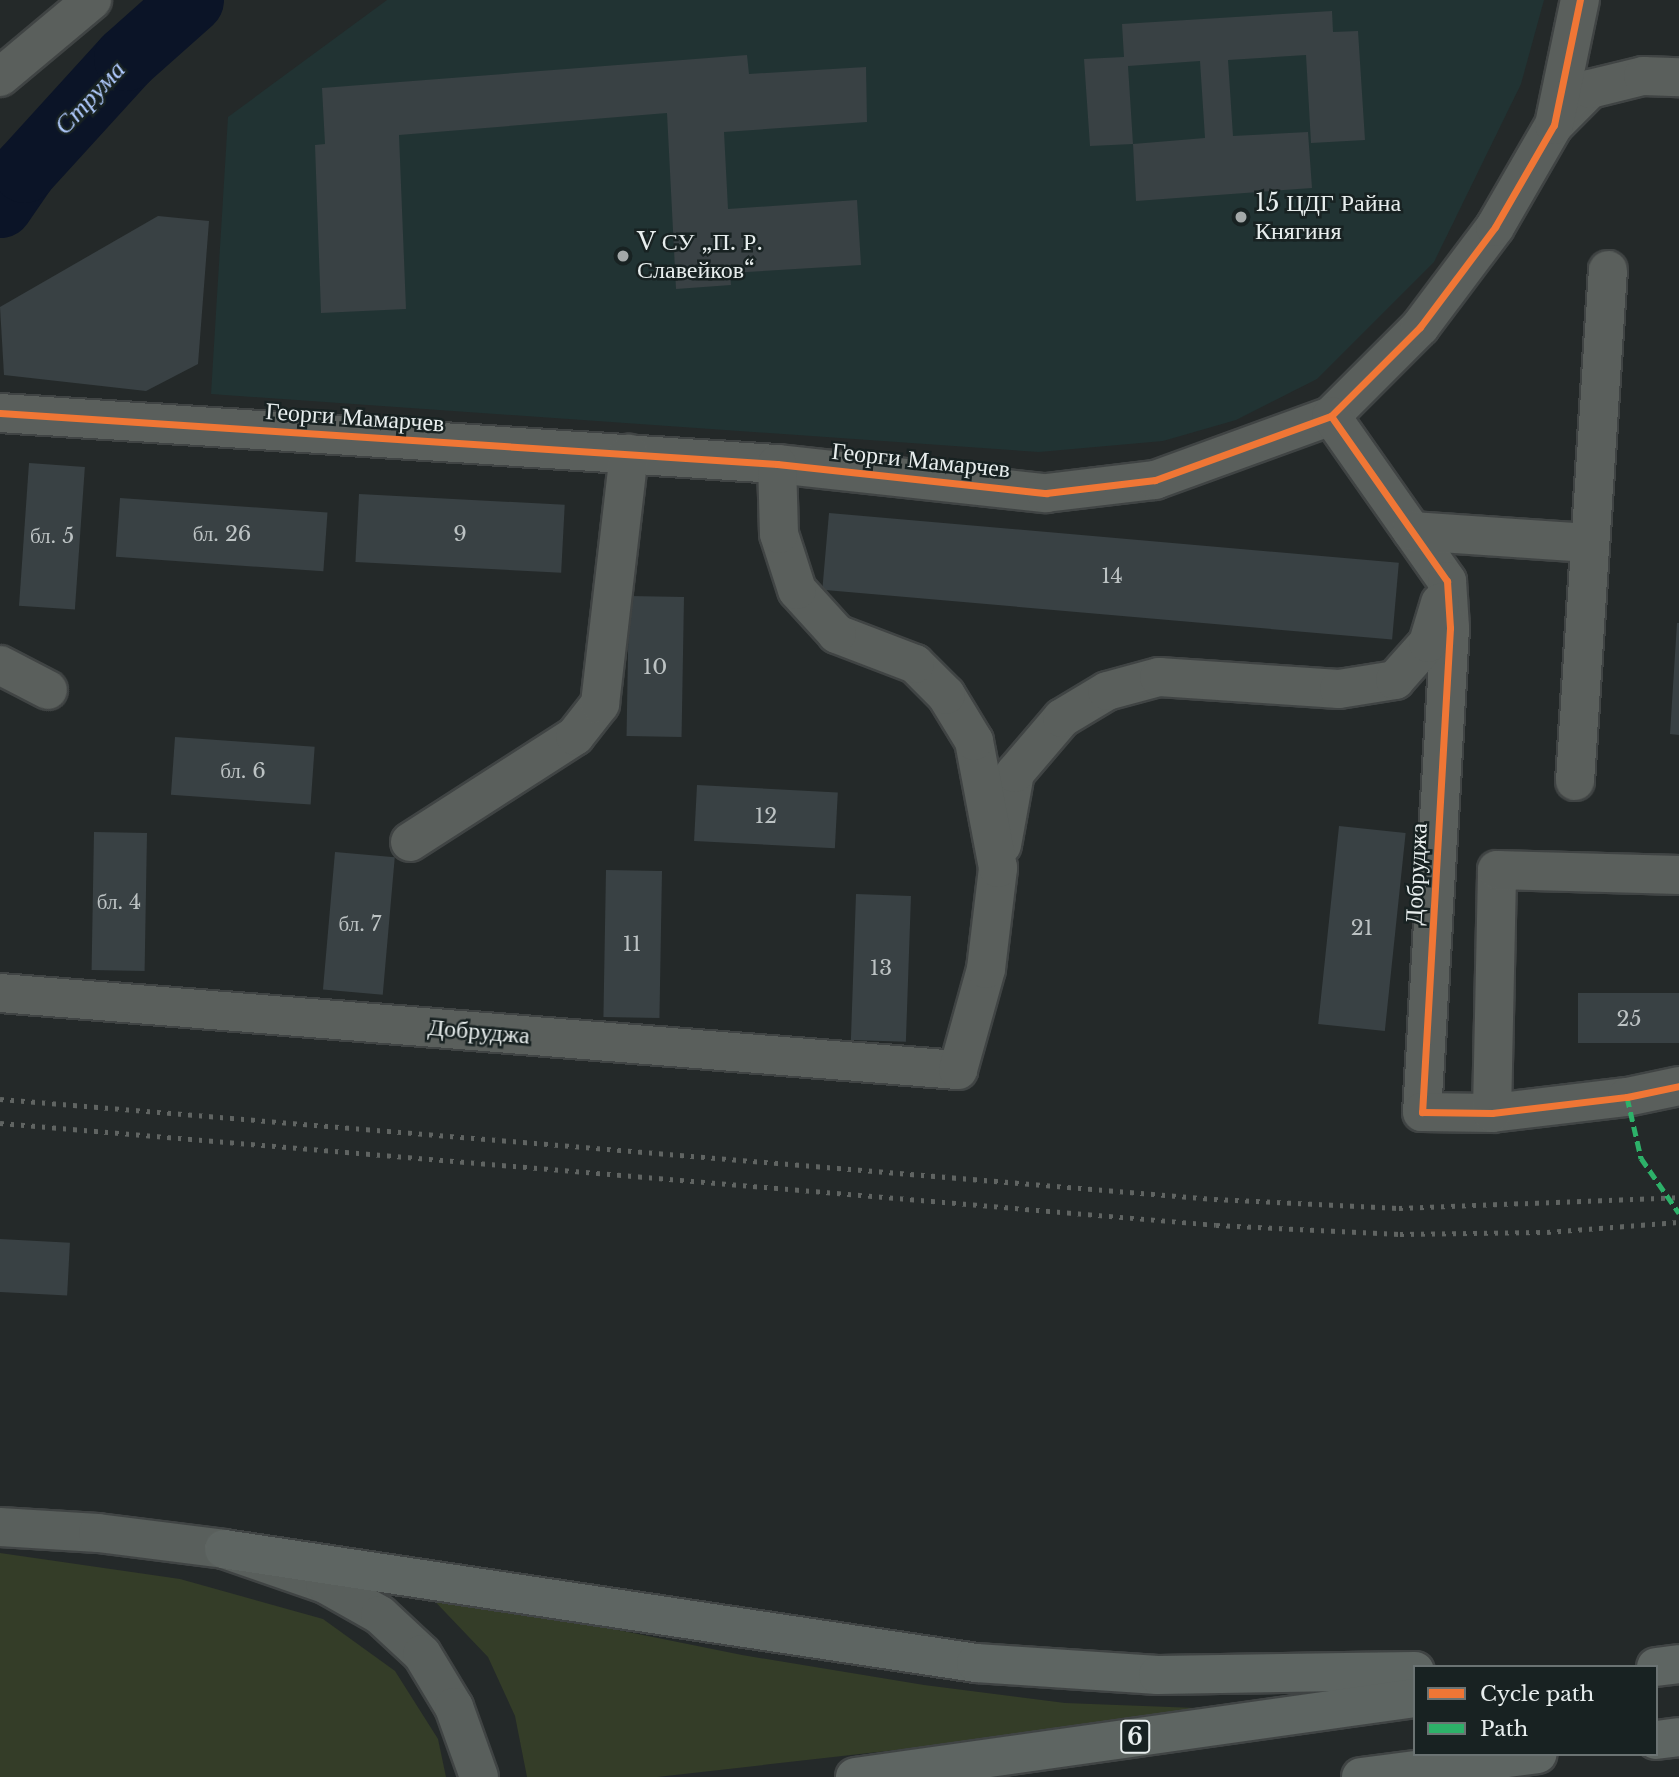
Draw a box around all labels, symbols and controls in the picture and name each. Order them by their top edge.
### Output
water label: Струма [48,55,132,141]
place label: 15 ЦДГ Райна Княгиня [1255,189,1401,245]
marker: 15 ЦДГ Райна Княгиня [1233,209,1249,225]
place label: V СУ „П. Р. Славейков“ [637,228,764,284]
marker: V СУ „П. Р. Славейков“ [615,248,631,264]
street label: Георги Мамарчев [265,396,445,438]
street label: Георги Мамарчев [830,436,1012,484]
house number: бл. 26 [193,521,251,547]
house number: 9 [453,521,467,547]
house number: бл. 5 [30,523,74,549]
house number: 14 [1101,563,1123,589]
house number: 10 [643,654,667,680]
house number: бл. 6 [220,758,266,784]
house number: 12 [755,803,777,829]
street label: Добруджа [1399,822,1433,926]
house number: бл. 4 [97,889,141,915]
house number: бл. 7 [339,911,381,937]
house number: 21 [1351,915,1373,941]
house number: 11 [623,931,641,957]
house number: 13 [870,955,892,981]
house number: 25 [1617,1006,1641,1032]
street label: Добруджа [427,1012,531,1050]
legend [1413,1665,1658,1756]
text: Cycle path [1480,1681,1594,1707]
text: Path [1480,1716,1528,1742]
road number: 6 [1119,1718,1151,1756]

